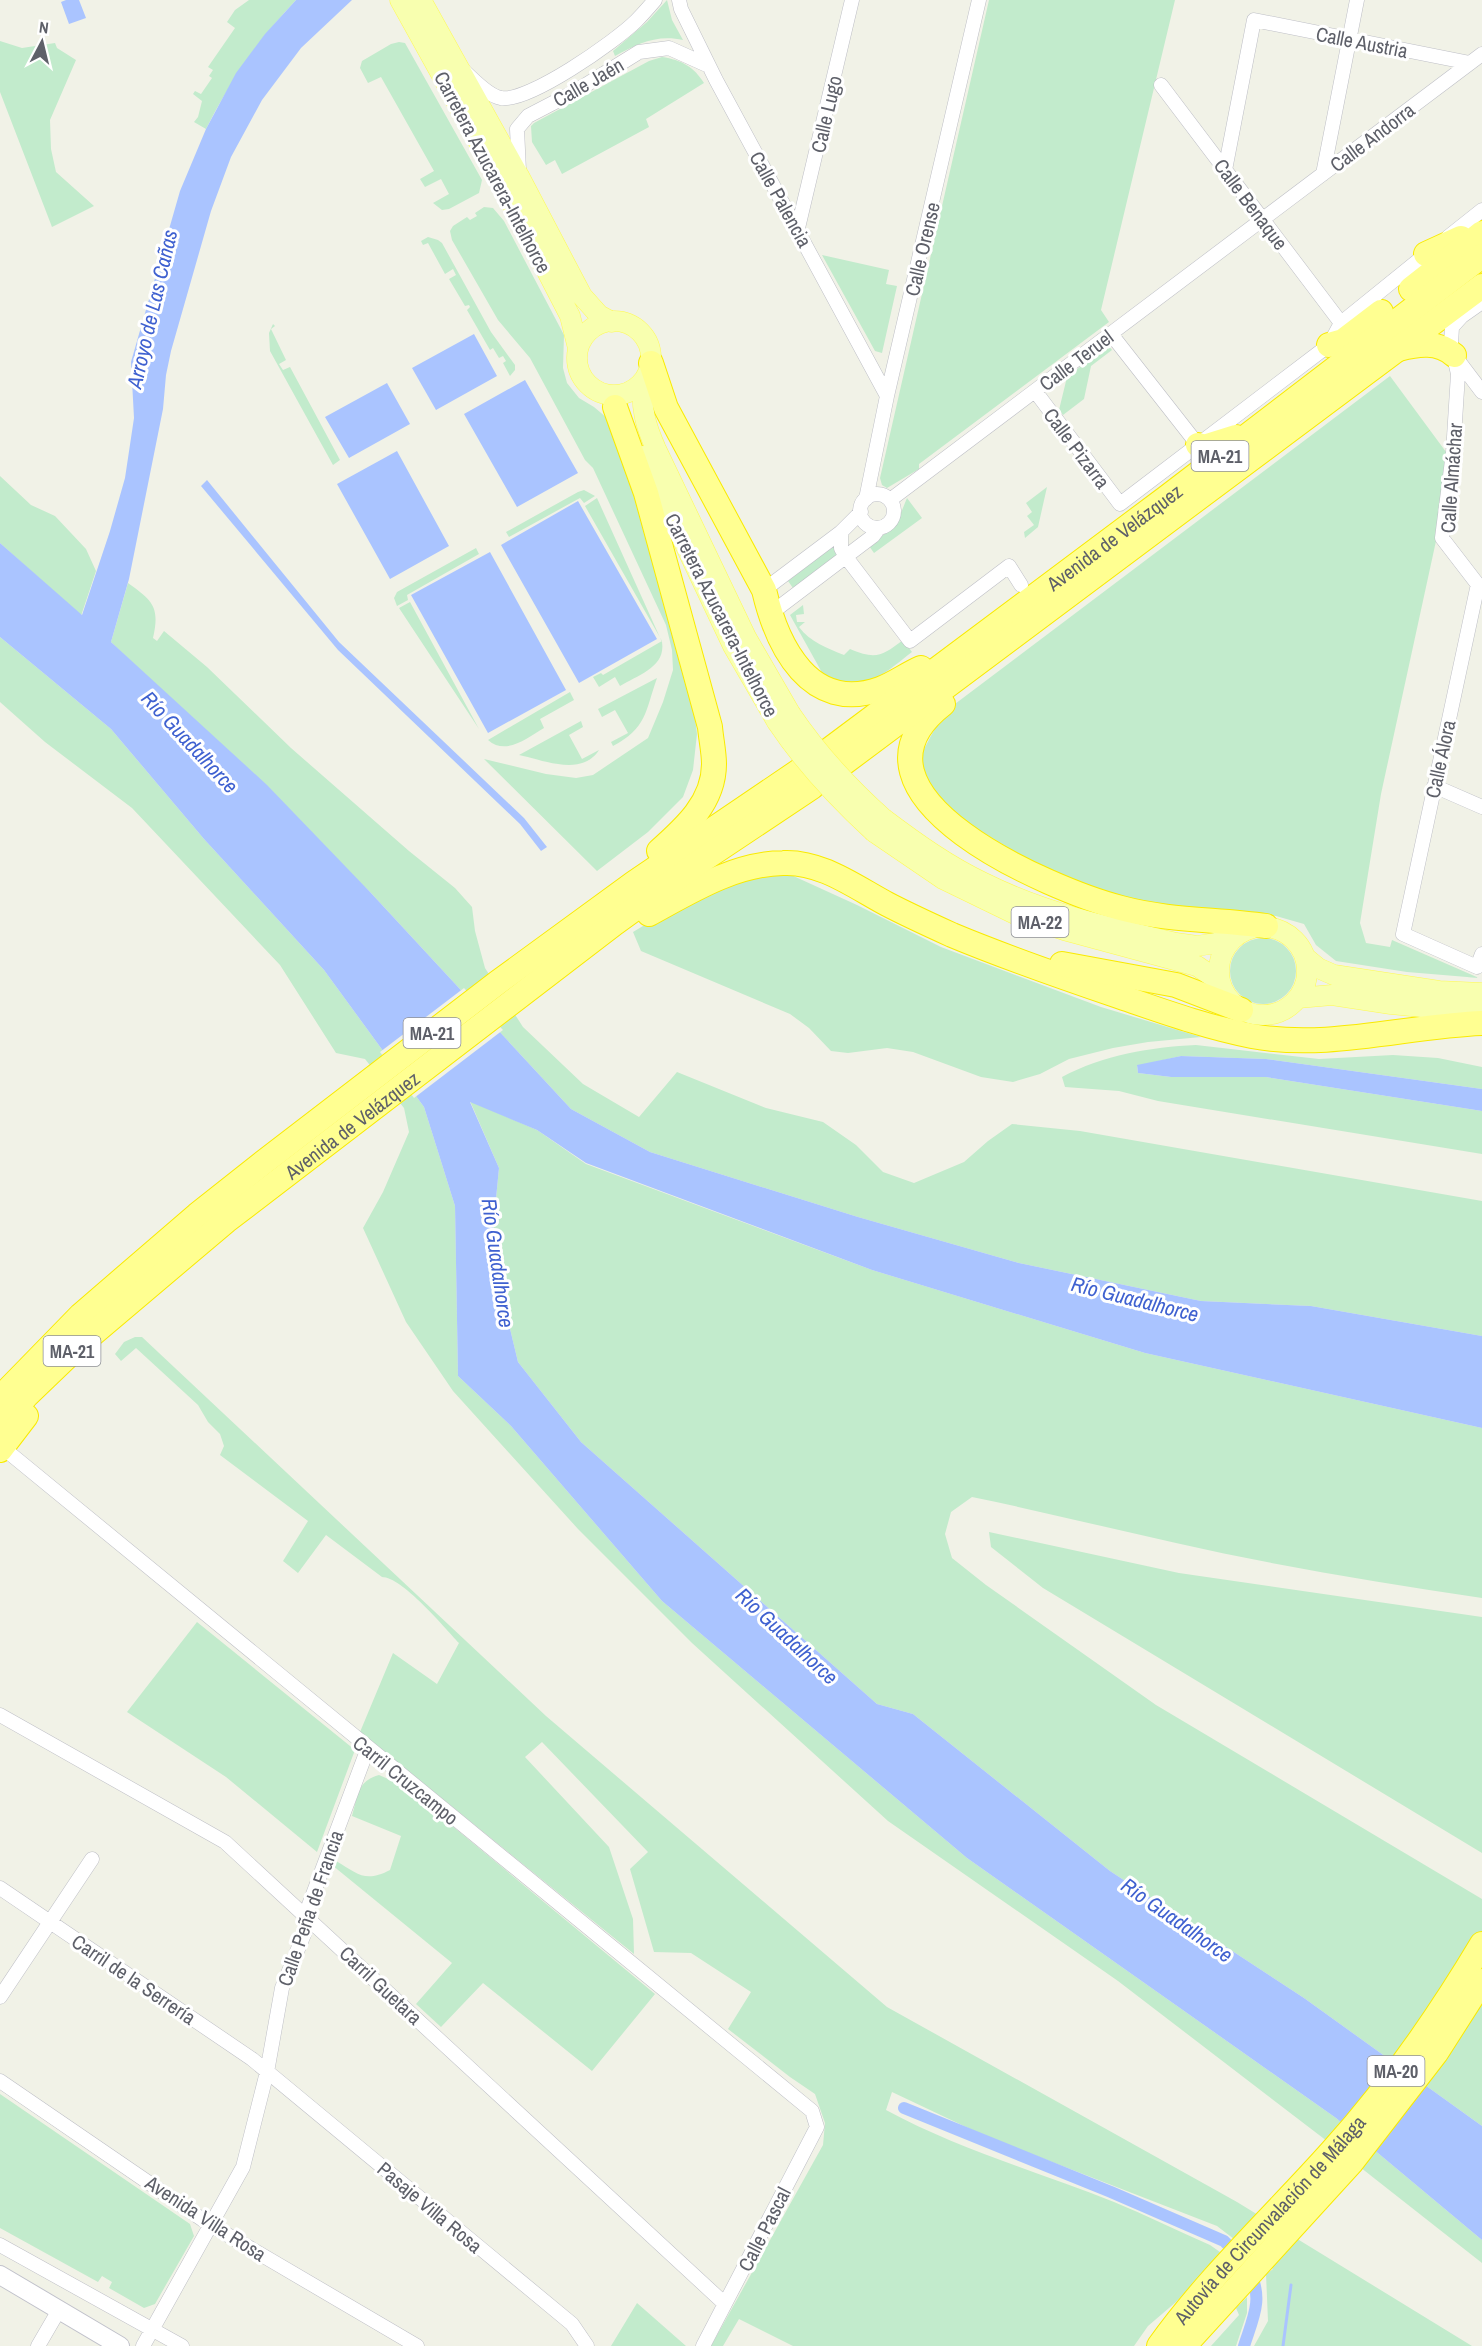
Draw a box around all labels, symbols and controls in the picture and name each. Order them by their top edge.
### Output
north arrow [12,12,72,72]
text: N [38,16,50,39]
street label: Calle Austria [1314,20,1410,64]
street label: Calle Jaén [548,51,628,113]
street label: Carretera Azucarera-Intelhorce [428,66,558,278]
street label: Calle Lugo [804,73,848,155]
street label: Calle Andorra [1324,96,1420,178]
street label: Calle Palencia [744,146,818,252]
street label: Calle Benaque [1208,153,1294,255]
street label: Calle Orense [898,199,946,299]
water label: Arroyo de Las Cañas [119,227,184,392]
street label: Calle Teruel [1033,323,1119,397]
street label: Calle Pizarra [1038,402,1116,494]
street label: Calle Almáchar [1434,422,1468,534]
road number: MA-21 [1192,441,1248,471]
street label: Avenida de Velázquez [1040,477,1187,597]
street label: Carretera Azucarera-Intelhorce [659,509,785,721]
water label: Río Guadalhorce [135,685,245,799]
street label: Calle Álora [1419,717,1461,801]
road number: MA-22 [1012,907,1068,937]
road number: MA-21 [404,1018,460,1048]
street label: Avenida de Velázquez [278,1064,425,1186]
water label: Río Guadalhorce [475,1197,521,1329]
water label: Río Guadalhorce [1068,1269,1202,1329]
road number: MA-21 [44,1336,100,1366]
water label: Río Guadalhorce [730,1581,844,1691]
street label: Carril Cruzcampo [348,1729,464,1831]
street label: Calle Peña de Francia [271,1826,349,1990]
water label: Río Guadalhorce [1115,1871,1239,1969]
street label: Carril de la Serrería [67,1928,201,2030]
street label: Carril Guetara [334,1940,428,2030]
road number: MA-20 [1368,2056,1424,2086]
street label: Autovía de Circunvalación de Málaga [1167,2109,1371,2330]
street label: Pasaje Villa Rosa [372,2155,488,2259]
street label: Avenida Villa Rosa [140,2168,272,2267]
street label: Calle Pascal [731,2182,797,2276]

